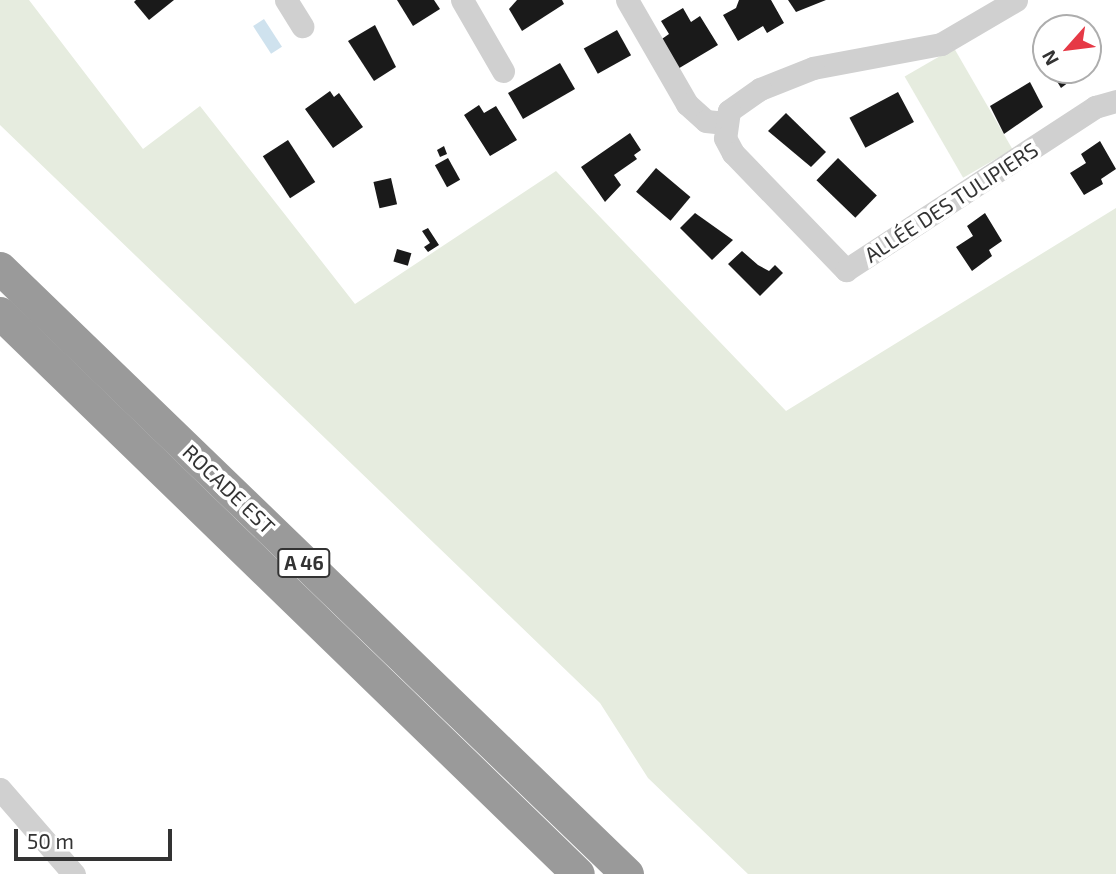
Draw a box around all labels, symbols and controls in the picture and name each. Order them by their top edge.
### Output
north arrow [1032,14,1102,84]
text: N [1036,47,1063,70]
street label: ALLÉE DES TULIPIERS [859,136,1043,268]
street label: ROCADE EST [178,439,280,539]
road number: A 46 [276,548,332,578]
scale bar [18,814,175,858]
text: 50 m [27,828,74,853]

